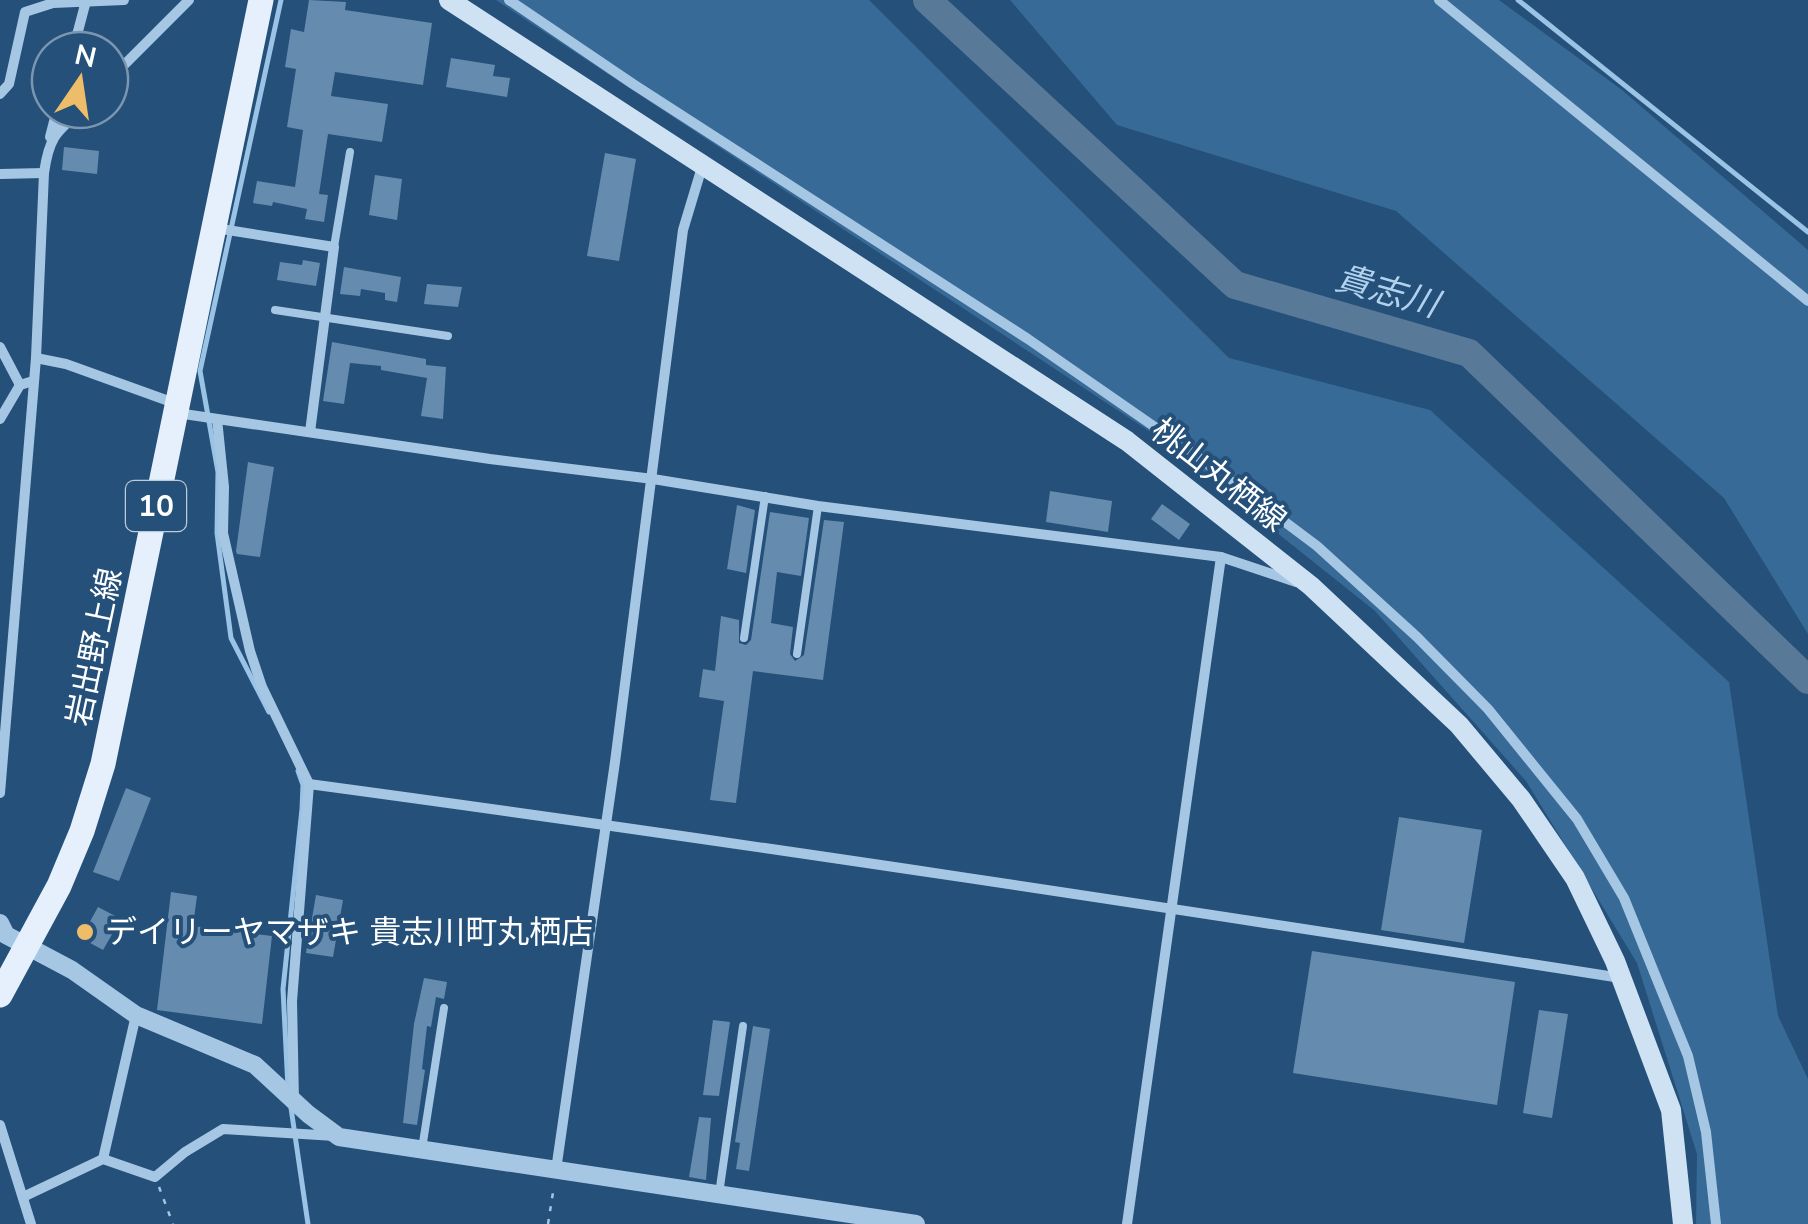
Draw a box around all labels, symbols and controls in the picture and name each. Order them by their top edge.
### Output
north arrow [30,30,130,130]
text: N [71,36,100,77]
water label: 貴志川 [1330,254,1448,330]
street label: 桃山丸栖線 [1142,409,1295,542]
road number: 10 [126,481,186,531]
street label: 岩出野上線 [57,564,132,730]
place label: デイリーヤマザキ 貴志川町丸栖店 [105,911,593,954]
marker: デイリーヤマザキ 貴志川町丸栖店 [74,921,96,943]

